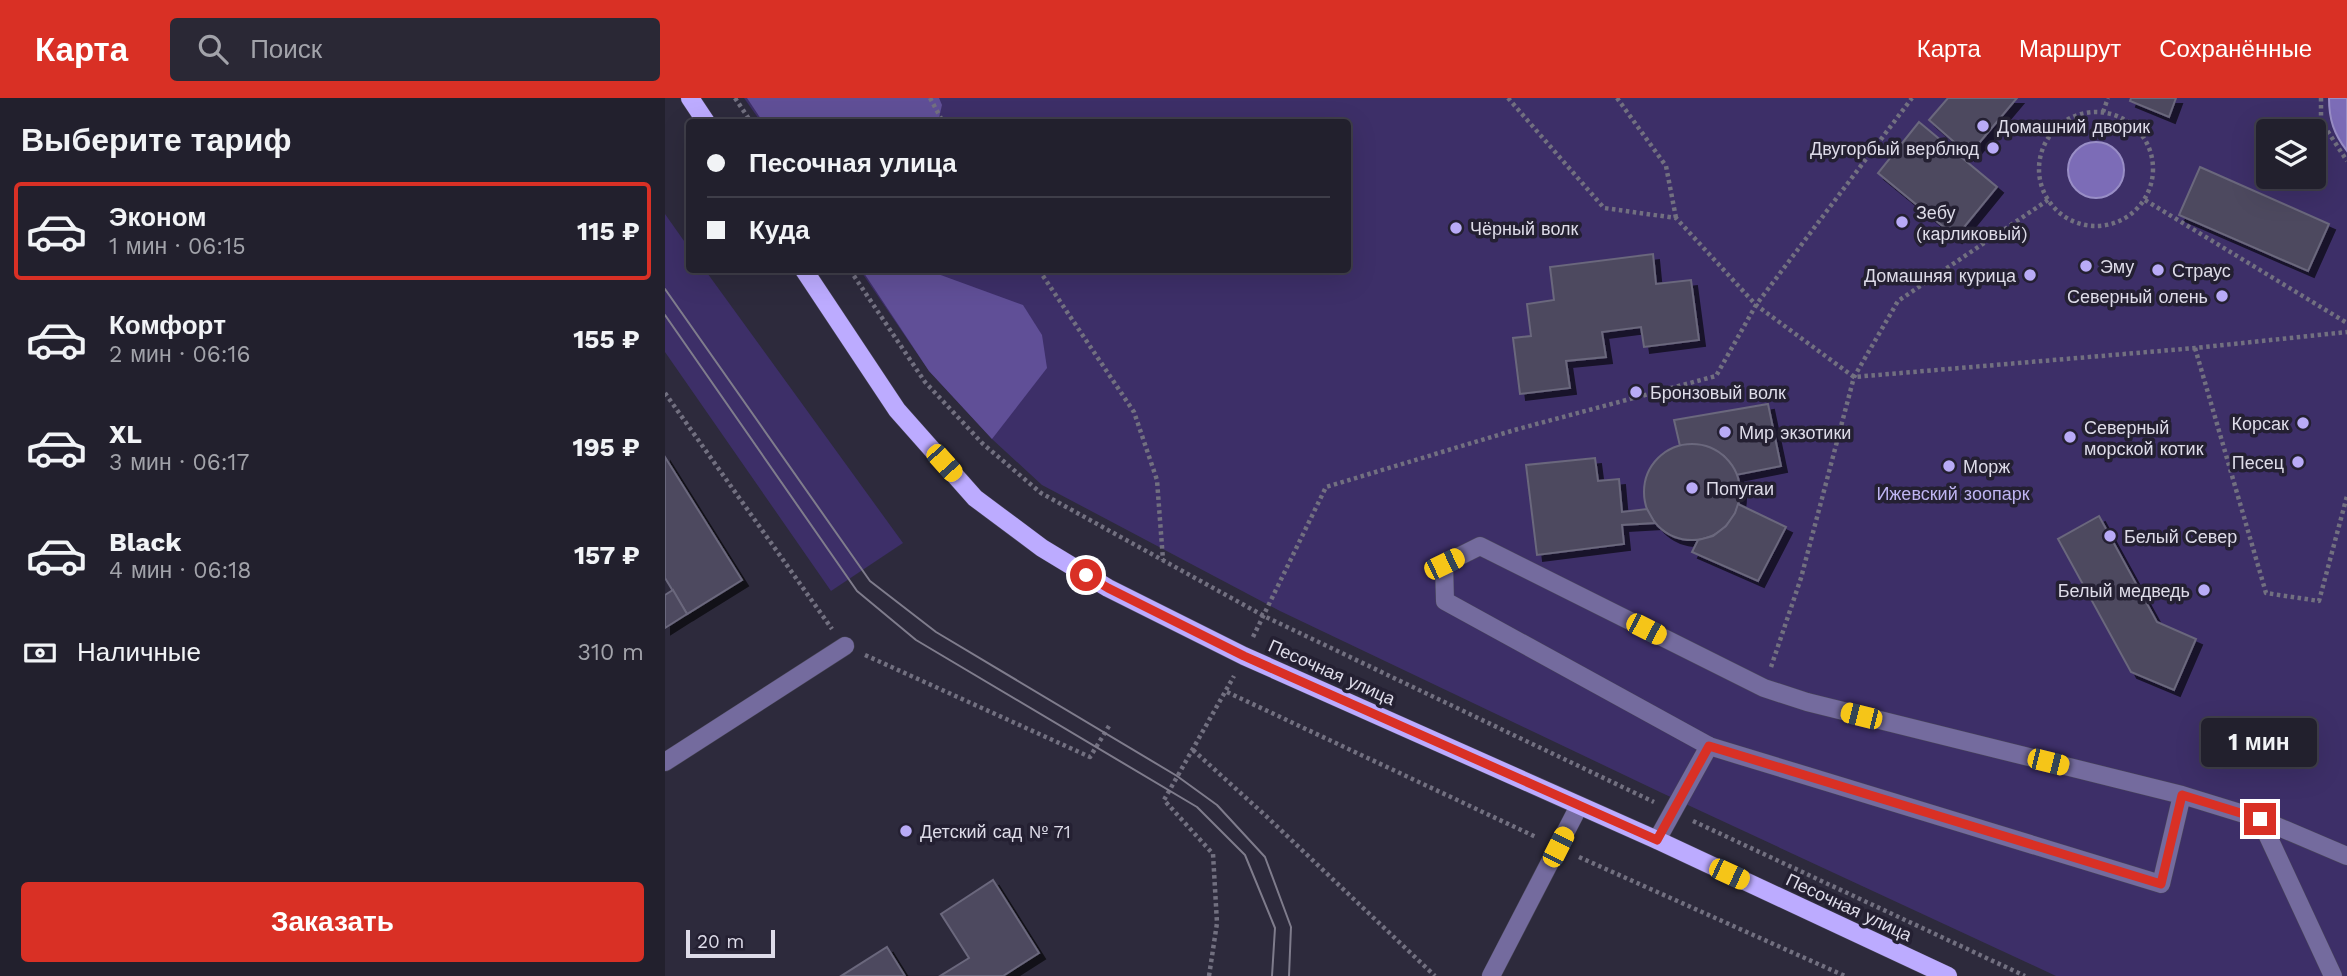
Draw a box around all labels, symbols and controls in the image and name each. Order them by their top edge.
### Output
search box [170,18,660,81]
text: Карта [35,30,128,69]
icon: search [194,30,232,68]
text: Поиск [250,34,322,64]
text: Карта [1917,35,1981,63]
text: Маршрут [2019,35,2121,63]
text: Сохранённые [2159,35,2312,63]
place label: Домашний дворик [1997,116,2150,137]
marker: Домашний дворик [1975,118,1991,134]
map controls [2256,119,2326,189]
button: layers [2256,119,2326,189]
text: Выберите тариф [21,121,292,159]
place label: Двугорбый верблюд [1810,138,1979,159]
marker: Двугорбый верблюд [1985,140,2001,156]
text: Песочная улица [749,148,957,178]
icon: car [25,200,88,263]
text: Эконом [109,202,207,232]
place label: Зебу (карликовый) [1916,202,2027,244]
marker: Зебу (карликовый) [1894,214,1910,230]
text: Куда [749,215,810,245]
text: 115 ₽ [577,216,640,246]
place label: Чёрный волк [1470,218,1579,239]
marker: Чёрный волк [1448,220,1464,236]
text: 1 мин · 06:15 [109,233,246,260]
place label: Эму [2100,256,2134,277]
marker: Эму [2078,258,2094,274]
place label: Страус [2172,260,2231,281]
marker: Страус [2150,262,2166,278]
place label: Домашняя курица [1864,265,2017,286]
marker: Домашняя курица [2022,267,2038,283]
place label: Северный олень [2067,286,2208,307]
marker: Северный олень [2214,288,2230,304]
icon: car [25,308,88,371]
text: Комфорт [109,310,226,340]
text: 155 ₽ [573,324,640,354]
text: 2 мин · 06:16 [109,341,251,368]
place label: Бронзовый волк [1650,382,1786,403]
marker: Бронзовый волк [1628,384,1644,400]
place label: Корсак [2232,413,2289,434]
marker: Корсак [2295,415,2311,431]
icon: car [25,416,88,479]
place label: Северный морской котик [2084,417,2204,459]
text: XL [109,419,142,449]
place label: Мир экзотики [1739,422,1851,443]
marker: Мир экзотики [1717,424,1733,440]
marker: Северный морской котик [2062,429,2078,445]
text: 195 ₽ [572,432,640,462]
car [923,440,966,486]
text: 3 мин · 06:17 [109,449,249,476]
place label: Песец [2232,452,2284,473]
marker: Песец [2290,454,2306,470]
place label: Морж [1963,456,2010,477]
marker: Морж [1941,458,1957,474]
place label: Попугаи [1706,478,1774,499]
marker: Попугаи [1684,480,1700,496]
park label: Ижевский зоопарк [1876,483,2030,504]
icon: car [25,524,88,587]
place label: Белый Север [2124,526,2237,547]
text: Black [109,527,181,557]
marker: Белый Север [2102,528,2118,544]
text: 157 ₽ [574,540,640,570]
car [1421,545,1468,583]
text: 4 мин · 06:18 [109,557,251,584]
route start [1070,559,1102,591]
place label: Белый медведь [2058,580,2190,601]
marker: Белый медведь [2196,582,2212,598]
car [1623,610,1670,648]
icon: cash [21,634,59,672]
street label: Песочная улица [1265,635,1400,710]
text: Наличные [77,637,201,667]
text: 310 m [578,639,644,666]
car [1839,701,1884,731]
callout: 1 мин [2202,718,2318,766]
text: 1 мин [2228,729,2290,756]
car [2026,747,2071,777]
route end [2244,803,2276,835]
place label: Детский сад № 71 [920,821,1071,842]
marker: Детский сад № 71 [898,823,914,839]
car [1540,824,1577,870]
car [1706,856,1753,892]
street label: Песочная улица [1783,869,1916,946]
button: Заказать [21,882,644,962]
scale bar [686,927,775,959]
text: 20 m [697,930,744,953]

